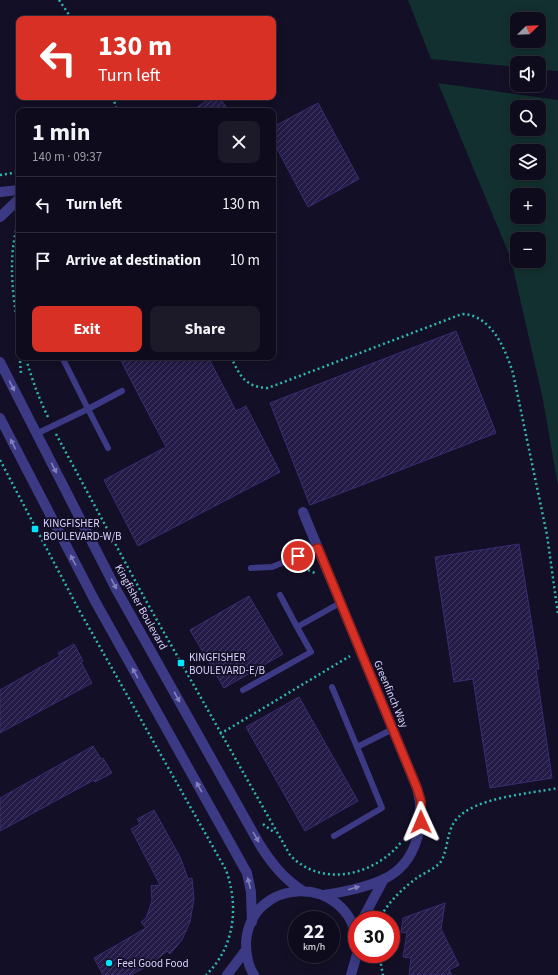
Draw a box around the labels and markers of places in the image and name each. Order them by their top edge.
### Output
place label: KINGFISHER BOULEVARD-W/B [43,516,122,544]
marker: KINGFISHER BOULEVARD-W/B [30,524,40,534]
pin [281,539,315,573]
place label: KINGFISHER BOULEVARD-E/B [189,650,266,678]
marker: KINGFISHER BOULEVARD-E/B [176,658,186,668]
place label: Feel Good Food [117,956,189,971]
marker: Feel Good Food [104,958,114,968]

